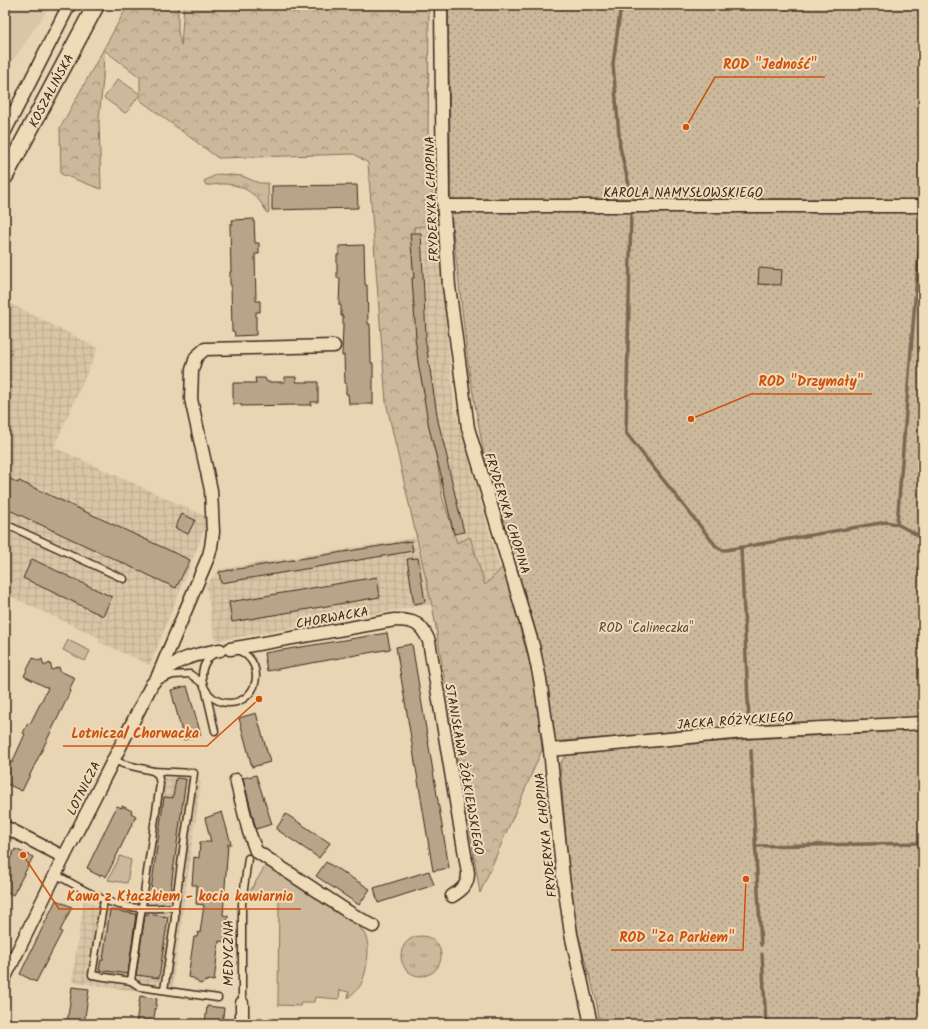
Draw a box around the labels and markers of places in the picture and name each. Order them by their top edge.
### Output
callout: ROD "Jedność" [715,51,825,77]
callout: ROD "Drzymały" [751,368,872,394]
callout: Lotnicza/ Chorwacka [63,720,207,746]
callout: Kawa z Kłaczkiem - kocia kawiarnia [59,883,301,909]
callout: ROD "Za Parkiem" [611,924,743,950]

